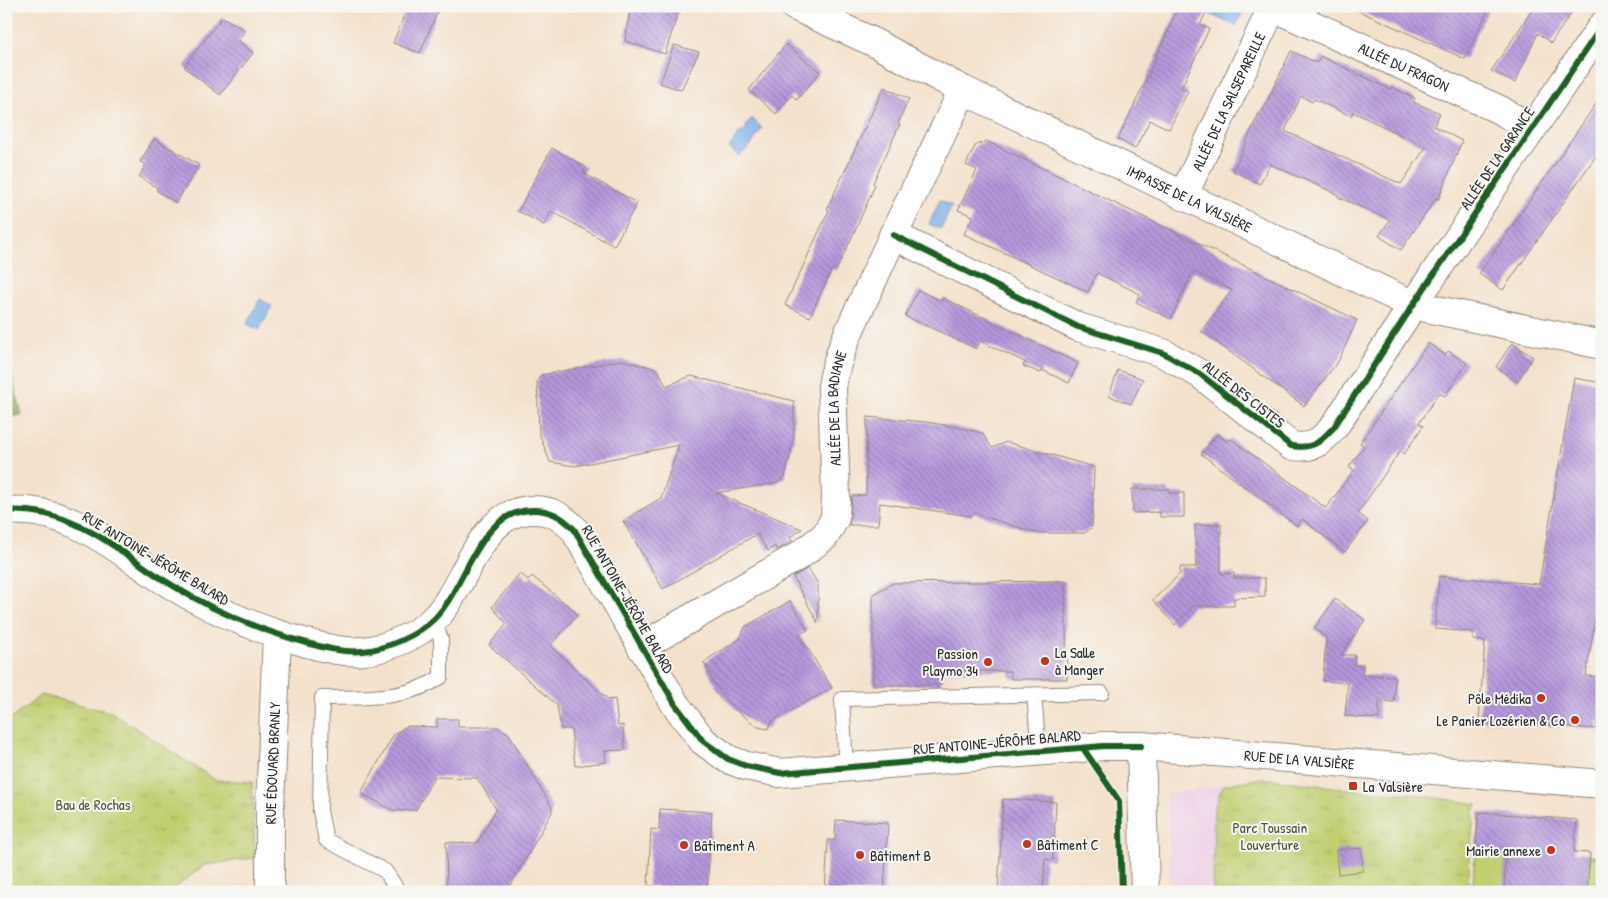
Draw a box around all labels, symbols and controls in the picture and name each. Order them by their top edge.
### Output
street label: ALLÉE DE LA SALSEPAREILLE [1186,28,1270,174]
street label: ALLÉE DU FRAGON [1355,37,1453,96]
street label: ALLÉE DE LA GARANCE [1455,102,1540,214]
street label: IMPASSE DE LA VALSIÈRE [1124,159,1256,237]
street label: ALLÉE DE LA BADIANE [821,347,851,466]
street label: ALLÉE DES CISTES [1199,355,1289,433]
street label: RUE ANTOINE-JÉRÔME BALARD [79,506,234,611]
street label: RUE ANTOINE-JÉRÔME BALARD [577,521,680,678]
place label: La Salle à Manger [1055,642,1105,680]
place label: Passion Playmo 34 [923,643,978,681]
marker: La Salle à Manger [1039,655,1051,667]
marker: Passion Playmo 34 [982,656,994,668]
place label: Pôle Médika [1468,688,1531,709]
marker: Pôle Médika [1535,692,1547,704]
street label: RUE ÉDOUARD BRANLY [259,701,285,824]
place label: Le Panier Lozérien & Co [1437,710,1565,731]
marker: Le Panier Lozérien & Co [1569,714,1581,726]
street label: RUE ANTOINE-JÉRÔME BALARD [912,724,1083,760]
street label: RUE DE LA VALSIÈRE [1243,744,1356,774]
place label: La Valsière [1363,776,1423,797]
marker: La Valsière [1347,780,1359,792]
park label: Bau de Rochas [56,794,131,815]
park label: Parc Toussain Louverture [1233,817,1308,855]
place label: Bâtiment C [1037,834,1099,855]
place label: Bâtiment A [694,835,756,856]
marker: Bâtiment C [1021,838,1033,850]
marker: Bâtiment A [678,839,690,851]
place label: Mairie annexe [1466,840,1541,861]
marker: Mairie annexe [1545,844,1557,856]
place label: Bâtiment B [870,845,931,866]
marker: Bâtiment B [854,849,866,861]

